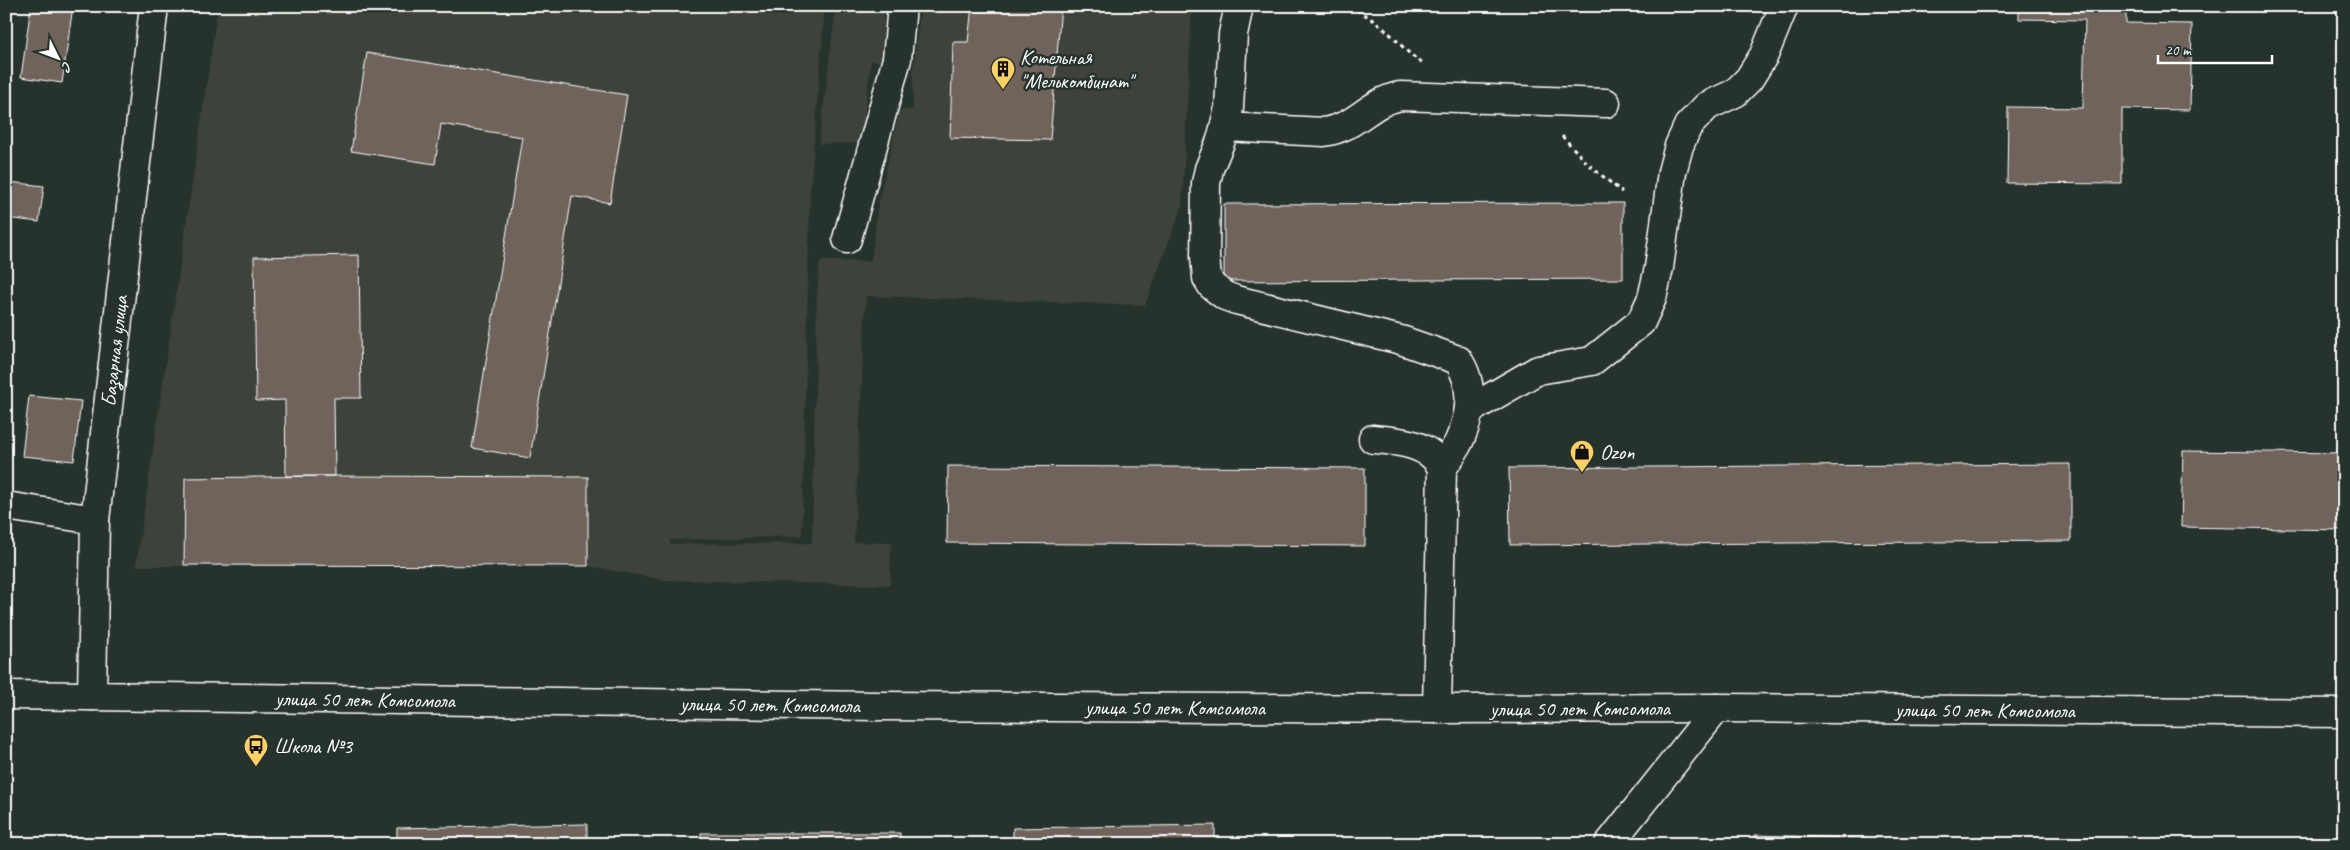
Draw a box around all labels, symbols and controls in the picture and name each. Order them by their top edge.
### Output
north arrow [32,32,82,82]
scale bar [2158,32,2271,64]
text: 20 m [2165,41,2192,60]
place label: Котельная "Мелькомбинат" [1020,44,1137,94]
building icon: Котельная "Мелькомбинат" [990,56,1016,90]
text: С [57,58,76,76]
street label: Базарная улица [95,293,134,408]
shop icon: Ozon [1569,439,1595,473]
place label: Ozon [1600,439,1635,465]
street label: улица 50 лет Комсомола [273,685,457,714]
street label: улица 50 лет Комсомола [678,690,862,719]
street label: улица 50 лет Комсомола [1083,694,1266,721]
street label: улица 50 лет Комсомола [1488,695,1671,722]
street label: улица 50 лет Комсомола [1893,696,2077,724]
bus stop icon: Школа №3 [243,733,269,767]
place label: Школа №3 [274,733,354,759]

